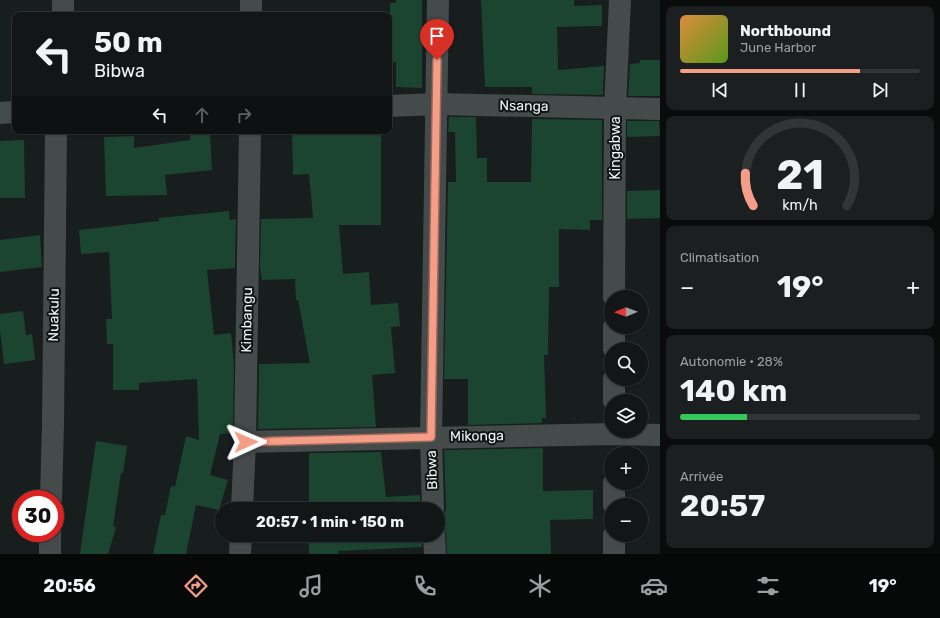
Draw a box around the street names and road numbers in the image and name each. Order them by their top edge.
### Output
street label: Nsanga [499,97,549,115]
street label: Kingabwa [607,116,624,180]
street label: Kimbangu [238,287,256,353]
street label: Nuakulu [45,288,63,342]
street label: Mikonga [450,427,504,445]
street label: Bibwa [423,450,441,490]

